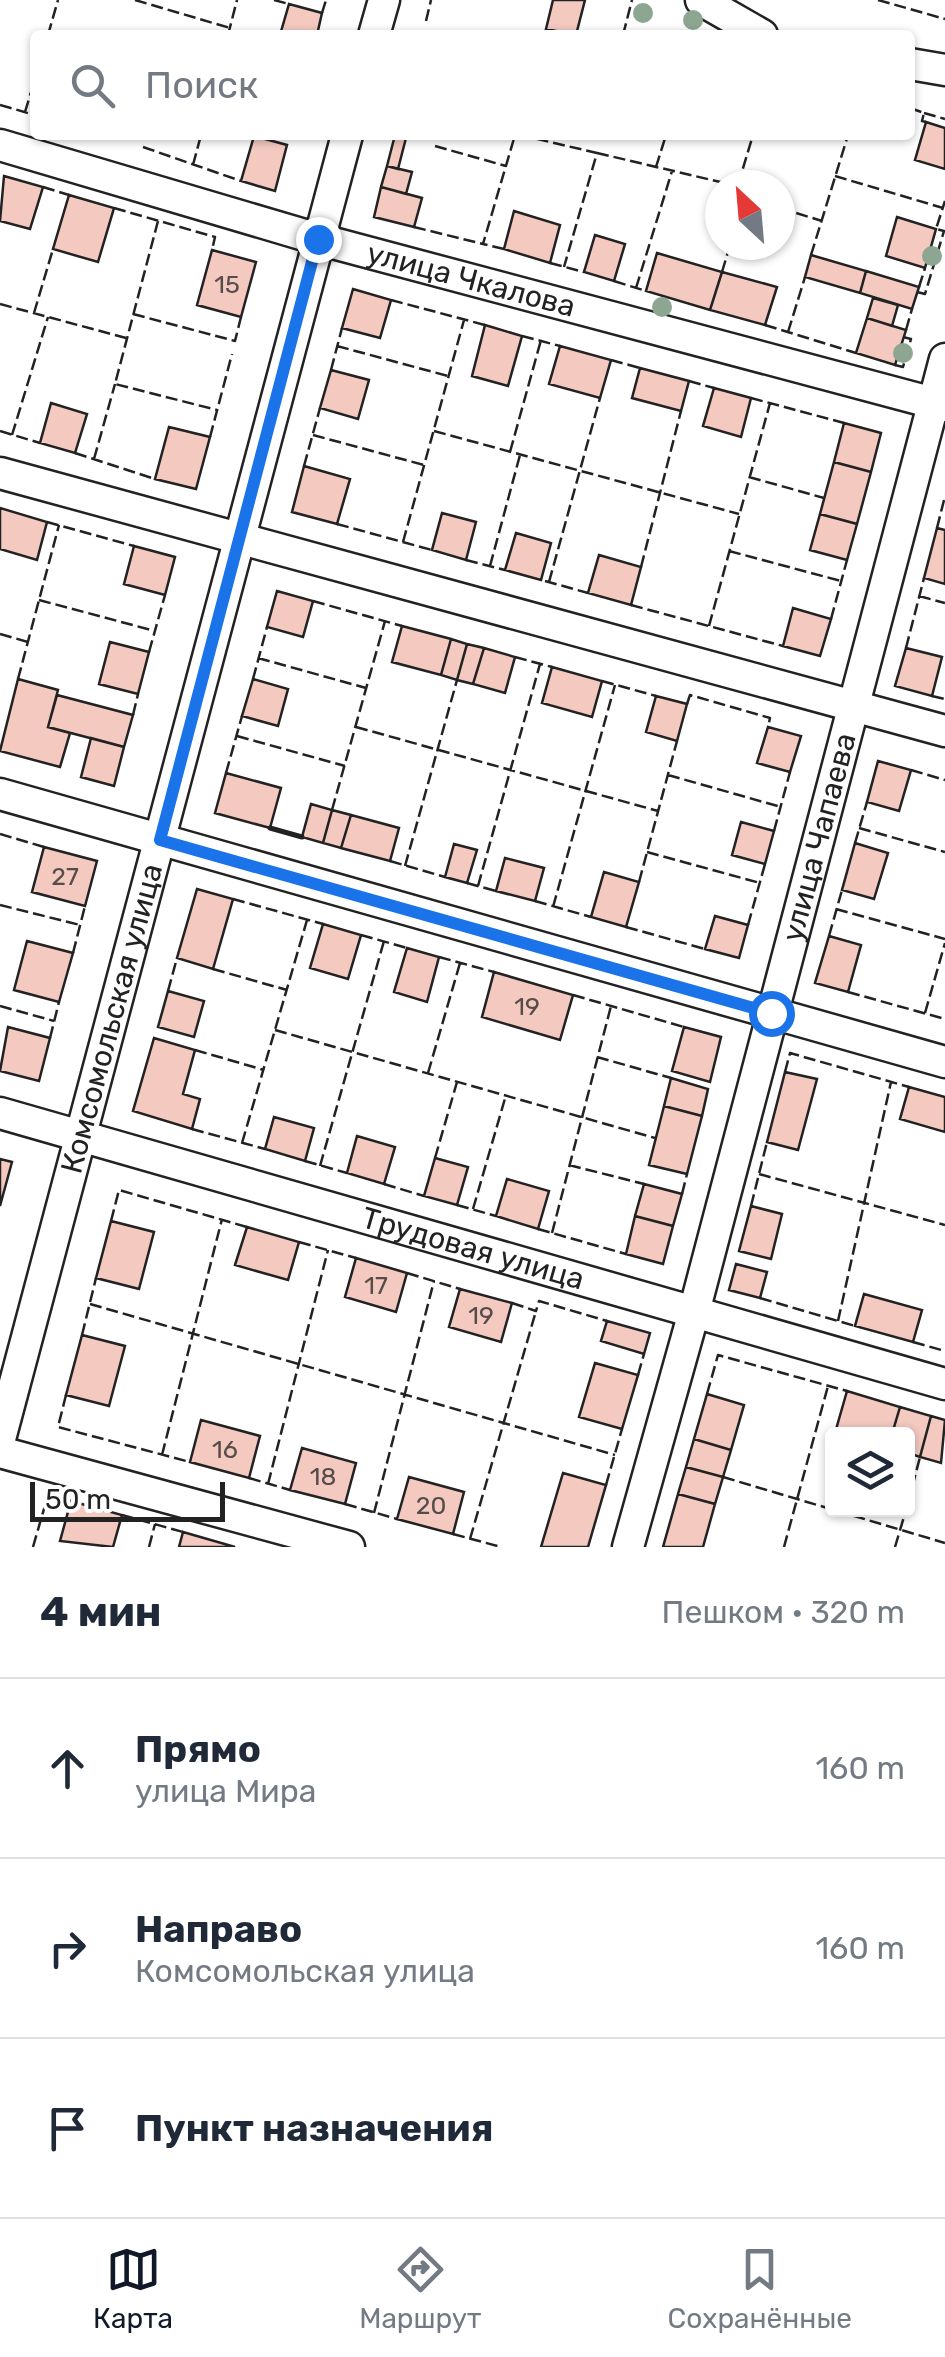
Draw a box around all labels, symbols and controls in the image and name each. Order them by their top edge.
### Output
search box [30,30,915,140]
icon: search [65,58,120,113]
text: Поиск [145,62,258,108]
north arrow [705,170,795,260]
route end [296,217,342,263]
street label: улица Чкалова [363,235,579,325]
house number: 15 [214,270,240,299]
street label: улица Чапаева [774,729,864,946]
street label: Комсомольская улица [53,860,170,1177]
house number: 27 [51,862,79,891]
route start [749,991,795,1037]
house number: 19 [514,992,540,1021]
street label: Трудовая улица [358,1200,588,1298]
house number: 17 [364,1271,388,1300]
house number: 19 [468,1301,494,1330]
map controls [825,1427,915,1517]
button: layers [825,1427,915,1517]
house number: 16 [212,1435,238,1464]
house number: 18 [310,1462,336,1491]
scale bar [30,1477,225,1522]
text: 50 m [45,1483,111,1516]
house number: 20 [416,1491,446,1520]
text: 4 мин [40,1587,162,1637]
text: Пешком · 320 m [662,1593,905,1631]
text: Прямо [135,1726,261,1772]
icon: ahead [40,1741,95,1796]
text: 160 m [815,1749,905,1787]
text: улица Мира [135,1772,317,1810]
text: Направо [135,1906,302,1952]
icon: right [40,1921,95,1976]
text: 160 m [815,1929,905,1967]
text: Комсомольская улица [135,1952,475,1990]
icon: arrive [40,2101,95,2156]
text: Пункт назначения [135,2105,494,2151]
tab: Карта [93,2242,173,2335]
tab: Маршрут [359,2242,481,2335]
tab: Сохранённые [668,2242,852,2335]

